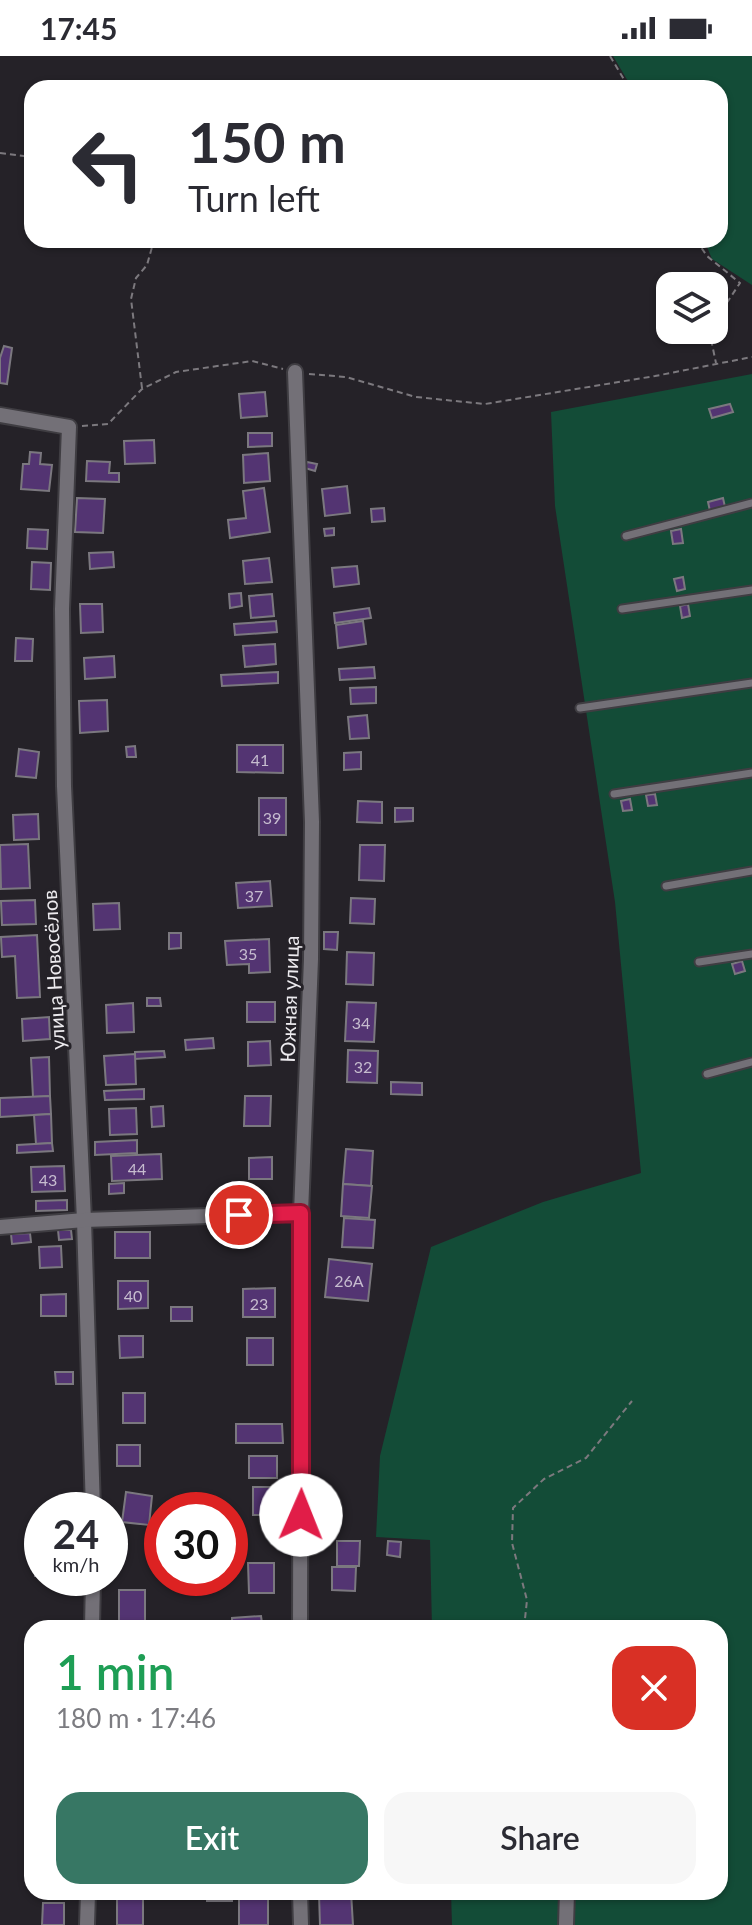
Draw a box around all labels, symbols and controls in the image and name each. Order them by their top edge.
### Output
text: 17:45 [40,10,117,46]
text: 150 m [188,108,346,175]
icon: left [56,112,160,216]
text: Turn left [188,176,320,220]
map controls [656,272,728,344]
button: layers [656,272,728,344]
house number: 41 [251,750,269,769]
house number: 39 [263,808,281,827]
house number: 37 [245,886,263,905]
street label: улица Новосёлов [37,889,69,1051]
street label: Южная улица [275,935,303,1063]
house number: 35 [239,944,257,963]
house number: 34 [352,1013,370,1032]
house number: 32 [354,1057,372,1076]
house number: 44 [128,1159,146,1178]
house number: 43 [39,1170,57,1189]
pin [205,1181,273,1249]
icon: arrive [217,1193,261,1237]
house number: 26А [334,1271,364,1290]
house number: 40 [124,1286,142,1305]
house number: 23 [250,1294,268,1313]
position arrow [259,1473,343,1557]
speed limit sign: 30 [144,1492,248,1596]
text: 24 [53,1510,99,1558]
text: km/h [53,1552,99,1576]
text: 1 min [56,1643,174,1700]
button: close [612,1646,696,1730]
text: 180 m · 17:46 [56,1702,216,1734]
button: Exit [56,1792,368,1884]
button: Share [384,1792,696,1884]

